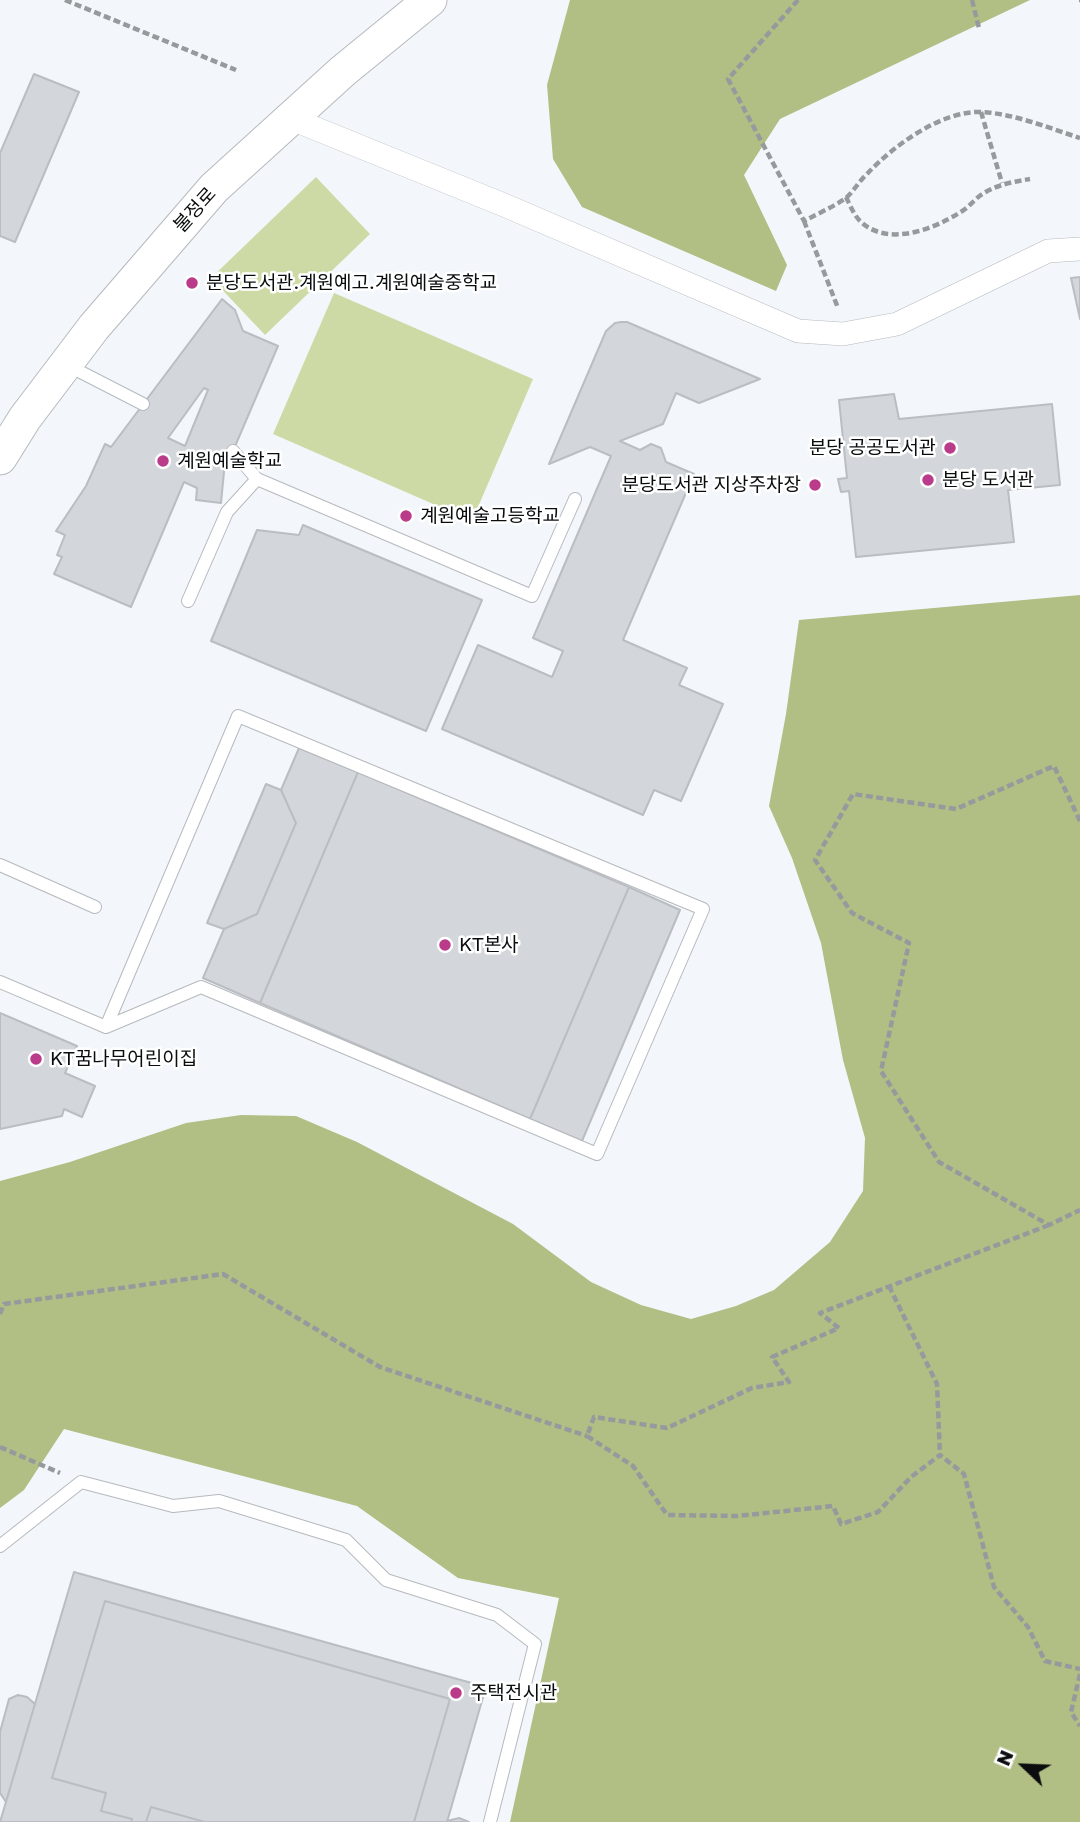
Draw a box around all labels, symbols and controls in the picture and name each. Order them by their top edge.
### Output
street label: 불정로 [169,183,221,237]
place label: 분당도서관.계원예고.계원예술중학교 [206,272,497,294]
marker: 분당도서관.계원예고.계원예술중학교 [184,275,200,291]
place label: 분당 공공도서관 [809,437,936,459]
marker: 분당 공공도서관 [942,440,958,456]
place label: 계원예술학교 [177,450,282,472]
marker: 계원예술학교 [155,453,171,469]
place label: 분당 도서관 [942,469,1034,491]
marker: 분당 도서관 [920,472,936,488]
place label: 분당도서관 지상주차장 [621,474,801,496]
marker: 분당도서관 지상주차장 [807,477,823,493]
place label: 계원예술고등학교 [420,505,560,527]
marker: 계원예술고등학교 [398,508,414,524]
place label: KT본사 [459,934,519,956]
marker: KT본사 [437,937,453,953]
place label: KT꿈나무어린이집 [50,1048,197,1070]
marker: KT꿈나무어린이집 [28,1051,44,1067]
place label: 주택전시관 [470,1682,557,1704]
marker: 주택전시관 [448,1685,464,1701]
north arrow [989,1731,1059,1801]
text: N [991,1746,1018,1769]

